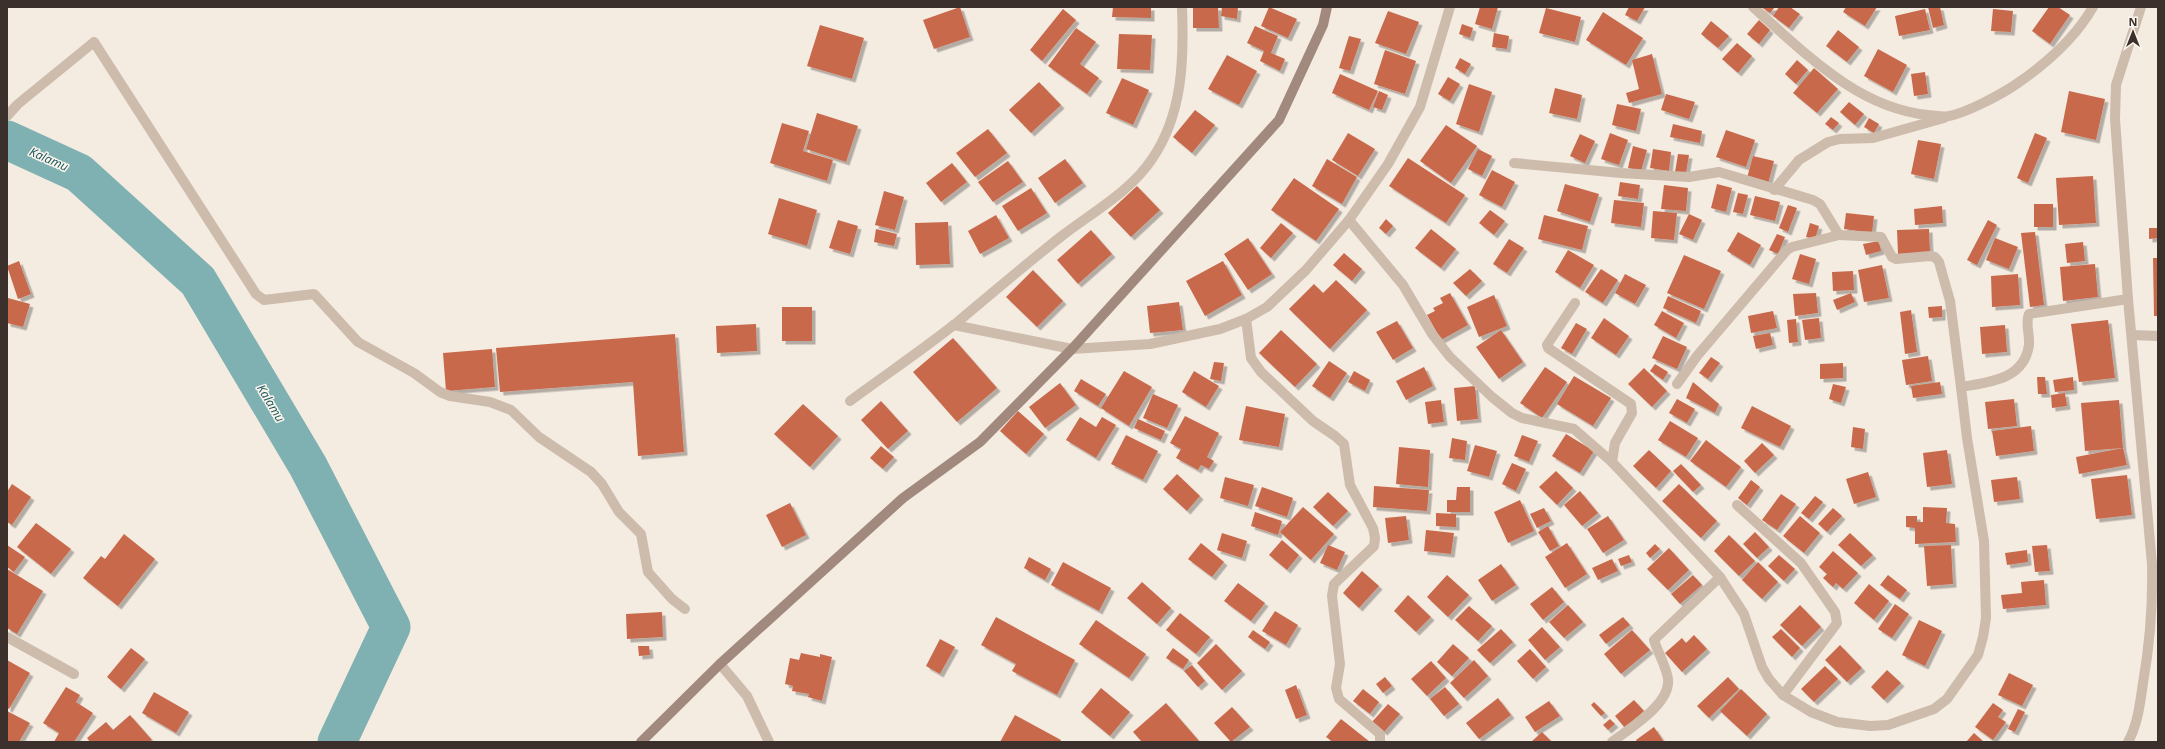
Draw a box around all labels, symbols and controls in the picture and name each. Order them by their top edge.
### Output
north arrow [2113,12,2153,52]
text: N [2129,14,2137,29]
water label: Kalamu [27,143,71,175]
water label: Kalamu [253,381,289,425]

